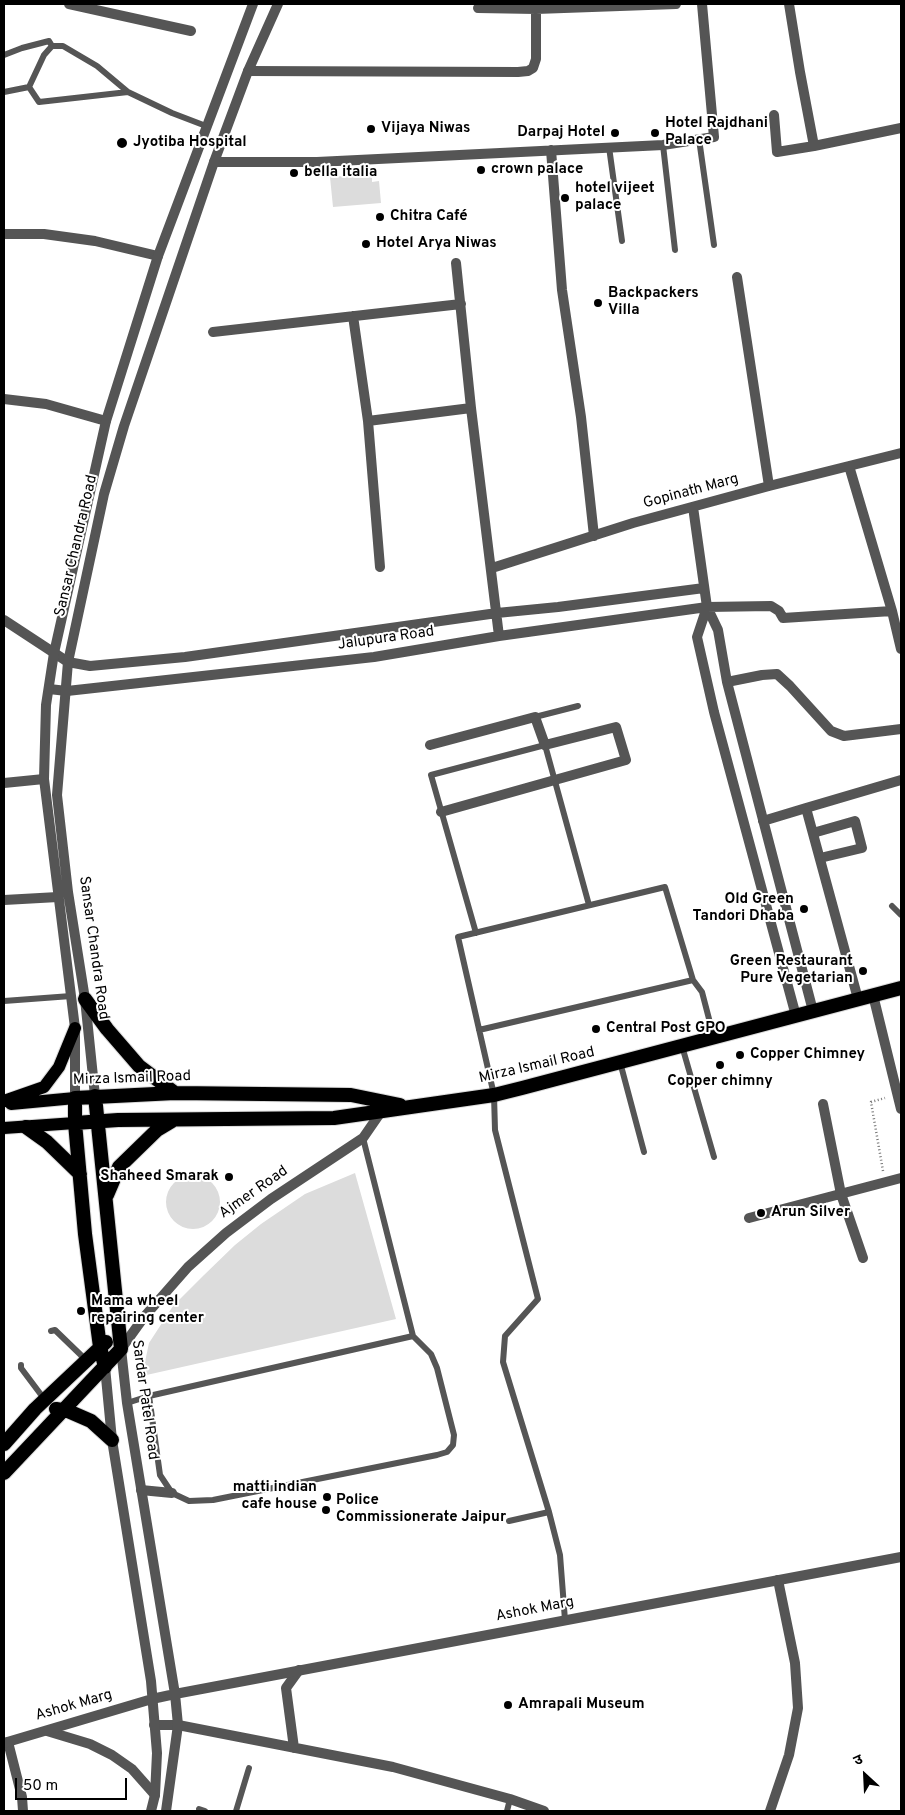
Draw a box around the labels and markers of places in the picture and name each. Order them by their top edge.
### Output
place label: Hotel Rajdhani Palace [665,115,768,150]
place label: Vijaya Niwas [381,120,470,138]
marker: Vijaya Niwas [365,123,377,135]
place label: Darpaj Hotel [517,124,605,142]
marker: Darpaj Hotel [609,127,621,139]
marker: Hotel Rajdhani Palace [649,127,661,139]
place label: Jyotiba Hospital [133,134,247,152]
marker: Jyotiba Hospital [115,136,129,150]
place label: crown palace [491,161,583,179]
place label: bella italia [304,164,377,182]
marker: crown palace [475,164,487,176]
marker: bella italia [288,167,300,179]
place label: hotel vijeet palace [575,180,655,215]
marker: hotel vijeet palace [559,192,571,204]
place label: Chitra Café [390,208,468,226]
marker: Chitra Café [374,211,386,223]
place label: Hotel Arya Niwas [376,235,497,253]
marker: Hotel Arya Niwas [360,238,372,250]
place label: Backpackers Villa [608,285,699,320]
marker: Backpackers Villa [592,297,604,309]
place label: Old Green Tandori Dhaba [692,891,794,926]
marker: Old Green Tandori Dhaba [798,903,810,915]
place label: Green Restaurant Pure Vegetarian [730,953,853,988]
marker: Green Restaurant Pure Vegetarian [857,965,869,977]
place label: Central Post GPO [606,1020,726,1038]
marker: Central Post GPO [590,1023,602,1035]
place label: Copper Chimney [750,1046,865,1064]
marker: Copper Chimney [734,1049,746,1061]
marker: Copper chimny [714,1059,726,1071]
place label: Copper chimny [667,1073,773,1091]
place label: Shaheed Smarak [100,1168,219,1186]
marker: Shaheed Smarak [223,1171,235,1183]
place label: Arun Silver [771,1204,850,1222]
marker: Arun Silver [755,1207,767,1219]
place label: Mama wheel repairing center [91,1293,204,1328]
marker: Mama wheel repairing center [75,1305,87,1317]
place label: matti indian cafe house [233,1479,317,1514]
marker: matti indian cafe house [321,1491,333,1503]
place label: Police Commissionerate Jaipur [336,1492,506,1527]
marker: Police Commissionerate Jaipur [320,1504,332,1516]
place label: Amrapali Museum [518,1696,645,1714]
marker: Amrapali Museum [502,1699,514,1711]

